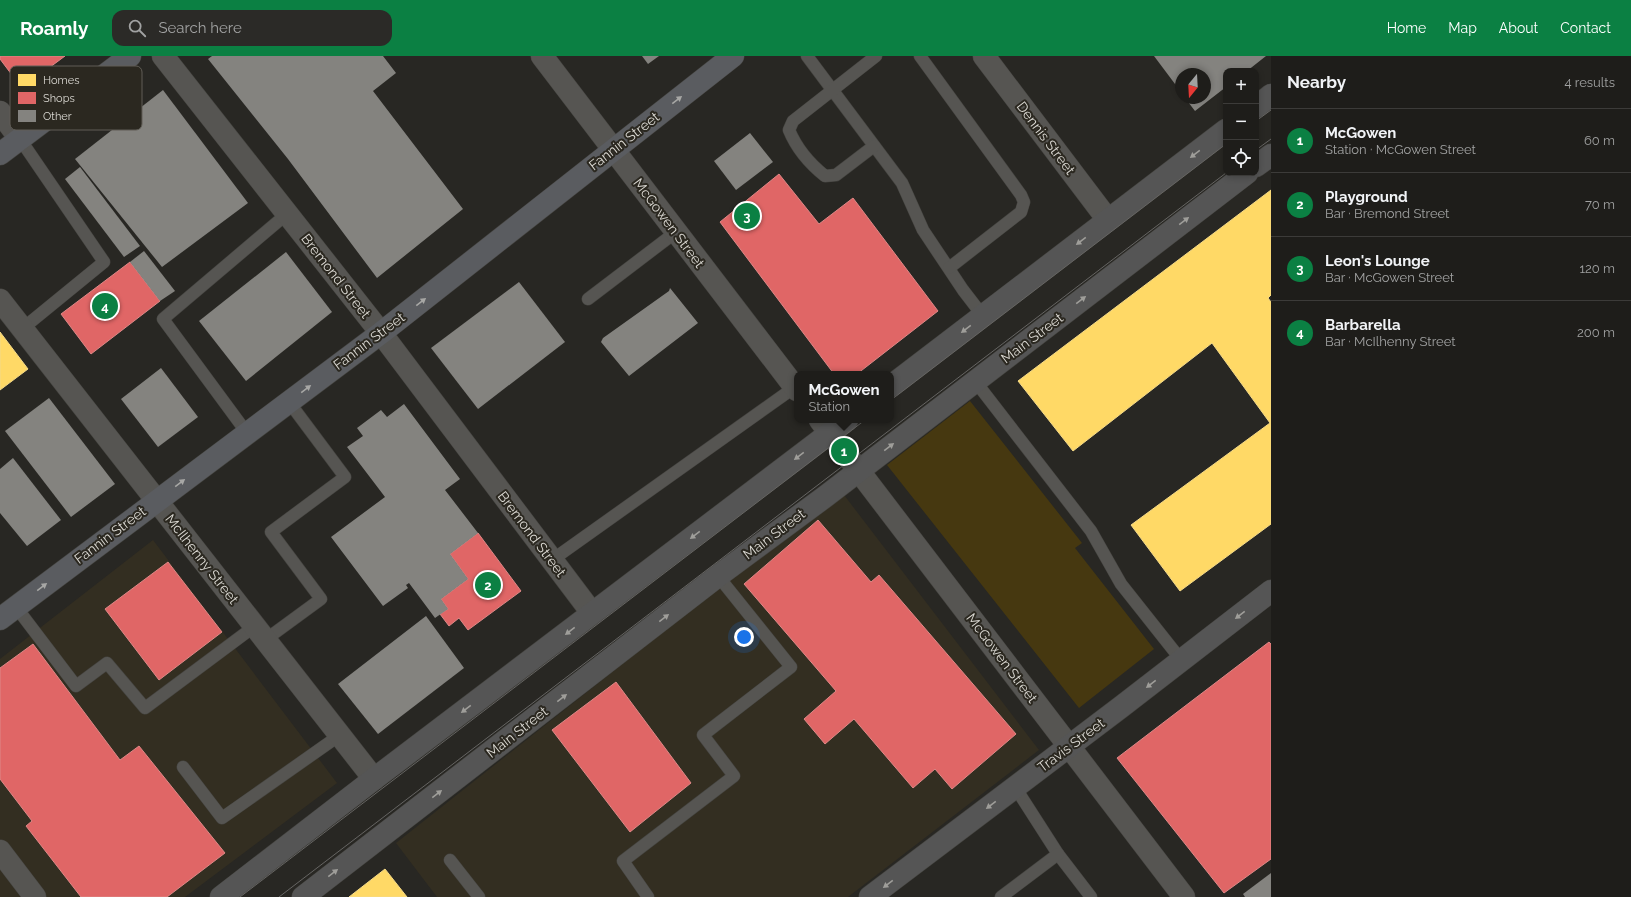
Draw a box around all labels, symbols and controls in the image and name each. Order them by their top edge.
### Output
search box [112,10,392,46]
text: Roamly [20,17,88,39]
icon: search [126,17,148,39]
text: Search here [158,19,242,37]
text: Home [1387,20,1426,36]
text: Map [1448,20,1477,36]
text: About [1499,20,1538,36]
text: Contact [1560,20,1611,36]
legend [10,66,142,130]
north arrow [1175,68,1211,104]
map controls [1223,68,1259,176]
button: + [1223,68,1259,104]
text: Nearby [1287,72,1346,92]
text: Homes [43,74,79,87]
text: 4 results [1564,75,1615,90]
text: Shops [43,92,75,105]
one-way arrow [672,96,683,104]
street label: Dennis Street [1014,99,1079,178]
button: − [1223,104,1259,140]
street label: Fannin Street [586,108,663,173]
text: Other [43,110,72,123]
text: McGowen [1325,124,1396,142]
text: 1 [1297,133,1303,148]
text: 60 m [1584,133,1615,148]
button: locate [1223,140,1259,176]
text: Station · McGowen Street [1325,142,1476,157]
one-way arrow [1190,149,1200,157]
street label: McGowen Street [630,175,708,271]
text: Playground [1325,188,1408,206]
text: 2 [1296,197,1304,212]
text: 70 m [1585,197,1615,212]
pin: 3 [734,201,760,231]
text: Bar · Bremond Street [1325,206,1449,221]
one-way arrow [1179,216,1190,225]
street label: Bremond Street [298,231,374,322]
one-way arrow [1075,237,1086,245]
text: Leon's Lounge [1325,252,1430,270]
text: 3 [1296,261,1304,276]
text: 120 m [1579,261,1615,276]
text: Bar · McGowen Street [1325,270,1454,285]
pin: 4 [92,291,118,321]
one-way arrow [1076,295,1087,304]
one-way arrow [415,297,426,306]
street label: Fannin Street [330,309,408,373]
street label: Main Street [998,309,1066,366]
text: Barbarella [1325,316,1401,334]
one-way arrow [961,324,972,333]
text: 4 [1296,325,1304,340]
text: 200 m [1577,325,1615,340]
text: Bar · McIlhenny Street [1325,334,1456,349]
popup [794,371,894,423]
text: McGowen [808,381,880,399]
one-way arrow [301,384,312,393]
text: Station [808,399,850,414]
pin: 1 [831,436,857,466]
one-way arrow [884,443,895,451]
one-way arrow [793,452,804,461]
one-way arrow [174,479,185,487]
street label: Bremond Street [495,488,569,580]
street label: Fannin Street [71,503,149,567]
street label: Main Street [740,505,808,562]
street label: McIlhenny Street [162,511,242,607]
one-way arrow [690,531,701,539]
pin: 2 [475,570,501,600]
one-way arrow [37,582,48,591]
street label: McGowen Street [963,610,1041,706]
one-way arrow [1235,611,1246,619]
one-way arrow [659,614,670,622]
one-way arrow [564,627,575,635]
your location [734,627,754,647]
one-way arrow [1145,680,1156,689]
one-way arrow [556,694,567,702]
street label: Main Street [483,703,551,761]
one-way arrow [461,705,471,713]
street label: Travis Street [1035,715,1108,775]
one-way arrow [431,790,442,798]
one-way arrow [986,801,997,809]
one-way arrow [328,869,339,878]
one-way arrow [882,879,893,888]

